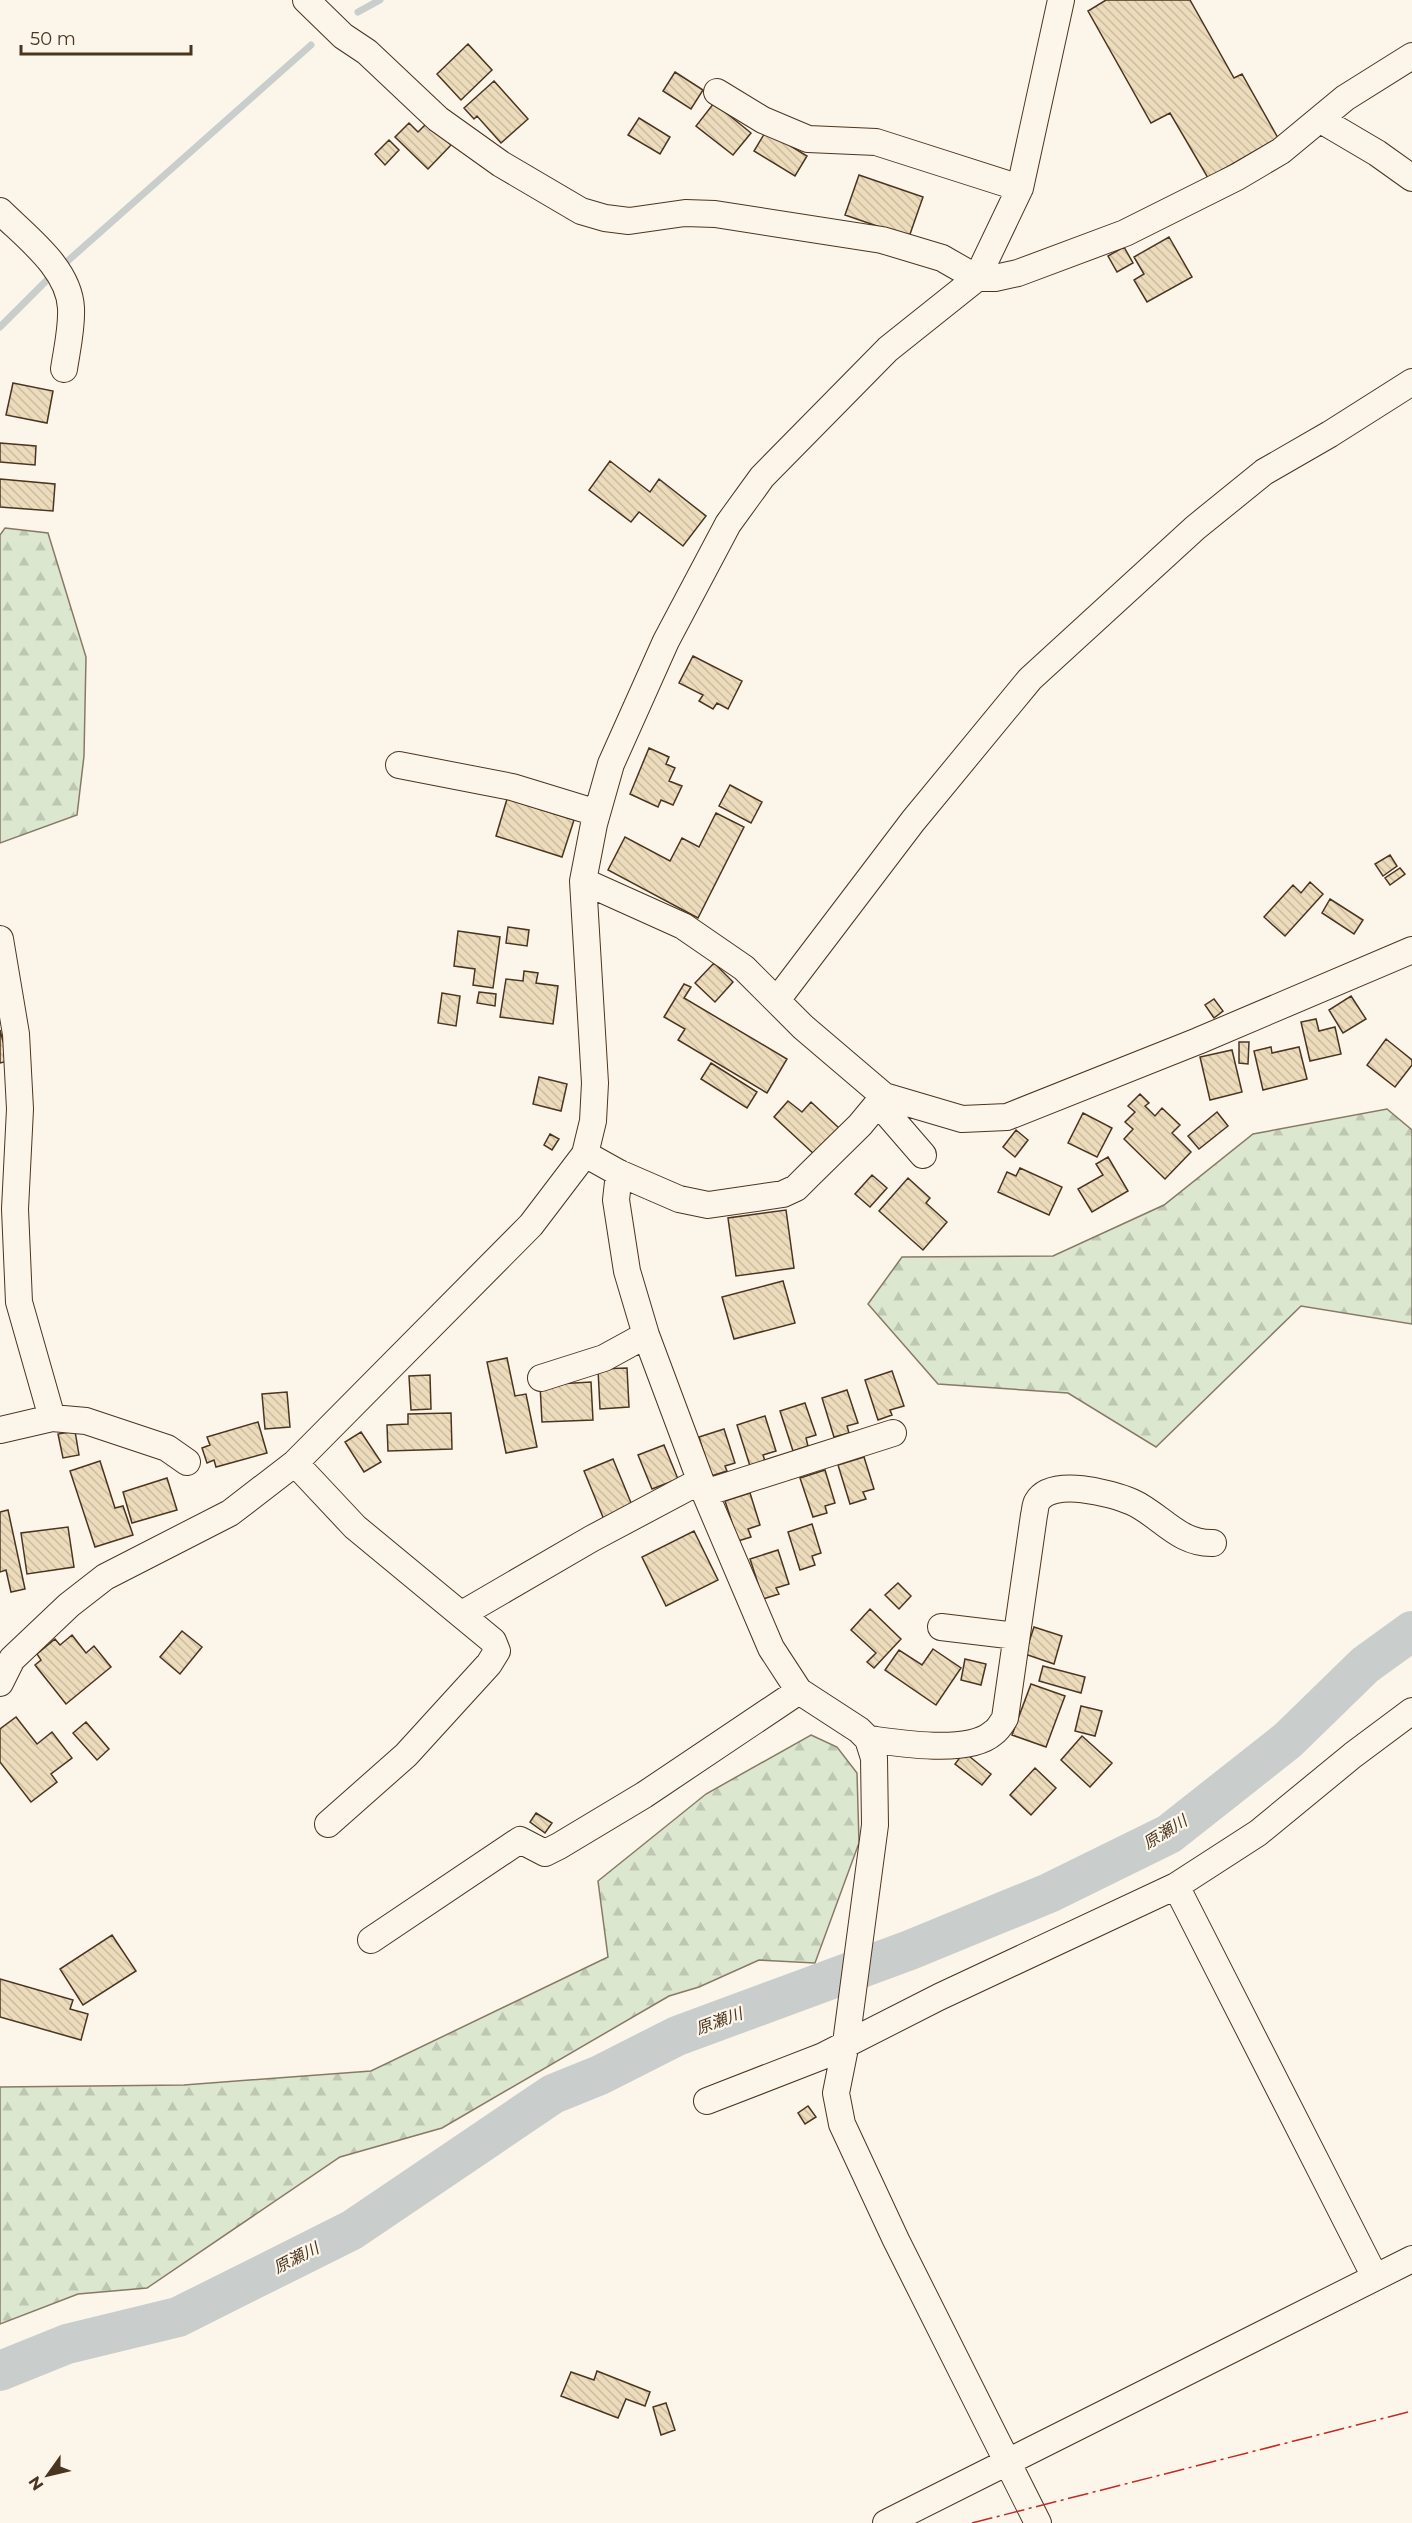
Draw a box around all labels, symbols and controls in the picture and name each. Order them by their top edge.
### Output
scale bar [21,18,190,56]
text: 50 m [30,28,76,50]
water label: 原瀬川 [1140,1810,1192,1853]
water label: 原瀬川 [693,2003,747,2038]
water label: 原瀬川 [270,2238,323,2277]
north arrow [18,2445,78,2505]
text: N [24,2472,47,2494]

